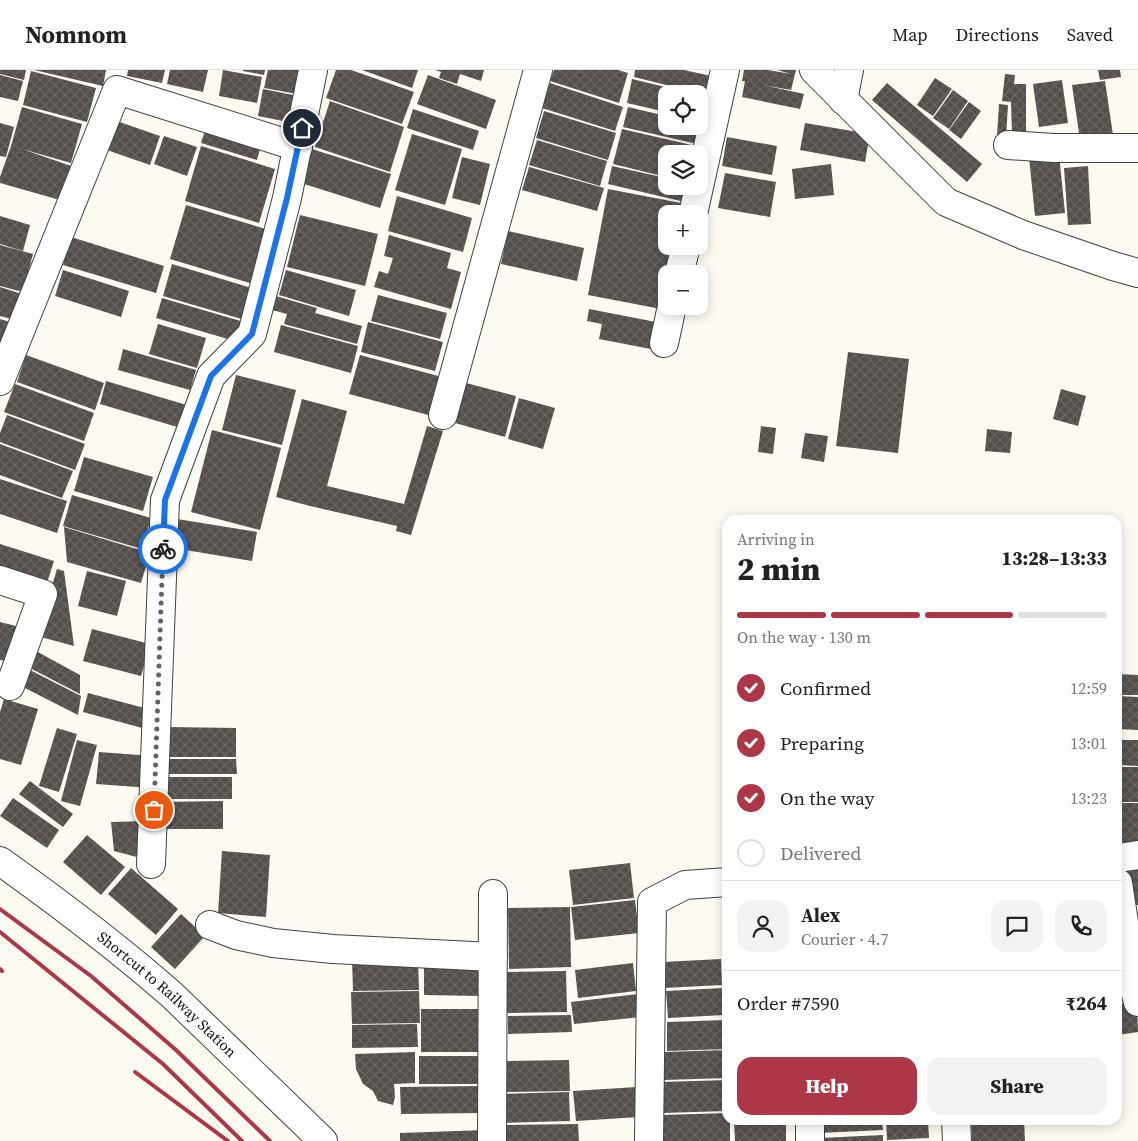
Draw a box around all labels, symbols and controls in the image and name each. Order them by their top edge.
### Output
text: Nomnom [25,18,127,51]
text: Map [892,22,928,47]
text: Directions [956,22,1039,47]
text: Saved [1067,22,1113,47]
map controls [658,85,708,315]
button: locate [658,85,708,135]
pin [281,107,323,149]
icon: home [288,114,316,142]
button: layers [658,145,708,195]
button: + [658,205,708,255]
button: − [658,265,708,315]
courier [138,524,188,574]
text: Arriving in [737,528,815,550]
icon: bike [149,535,177,563]
text: 13:28–13:33 [1002,545,1107,571]
text: 2 min [737,547,820,591]
text: On the way · 130 m [737,626,871,648]
icon: check [737,674,765,702]
text: Confirmed [780,675,871,701]
text: 12:59 [1070,677,1107,699]
icon: check [737,729,765,757]
text: Preparing [780,730,864,756]
text: 13:01 [1070,732,1107,754]
icon: check [737,784,765,812]
text: On the way [780,785,875,811]
text: 13:23 [1070,787,1107,809]
pin [133,789,175,831]
icon: bag [140,796,168,824]
text: Delivered [780,840,861,866]
button: person [737,900,789,952]
button: chat [991,900,1043,952]
button: phone [1055,900,1107,952]
text: Alex [801,902,840,928]
street label: Shortcut to Railway Station [93,926,242,1062]
text: Courier · 4.7 [801,928,889,950]
text: Order #7590 [737,990,839,1016]
text: ₹264 [1066,990,1107,1016]
button: Help [737,1057,917,1115]
button: Share [927,1057,1107,1115]

